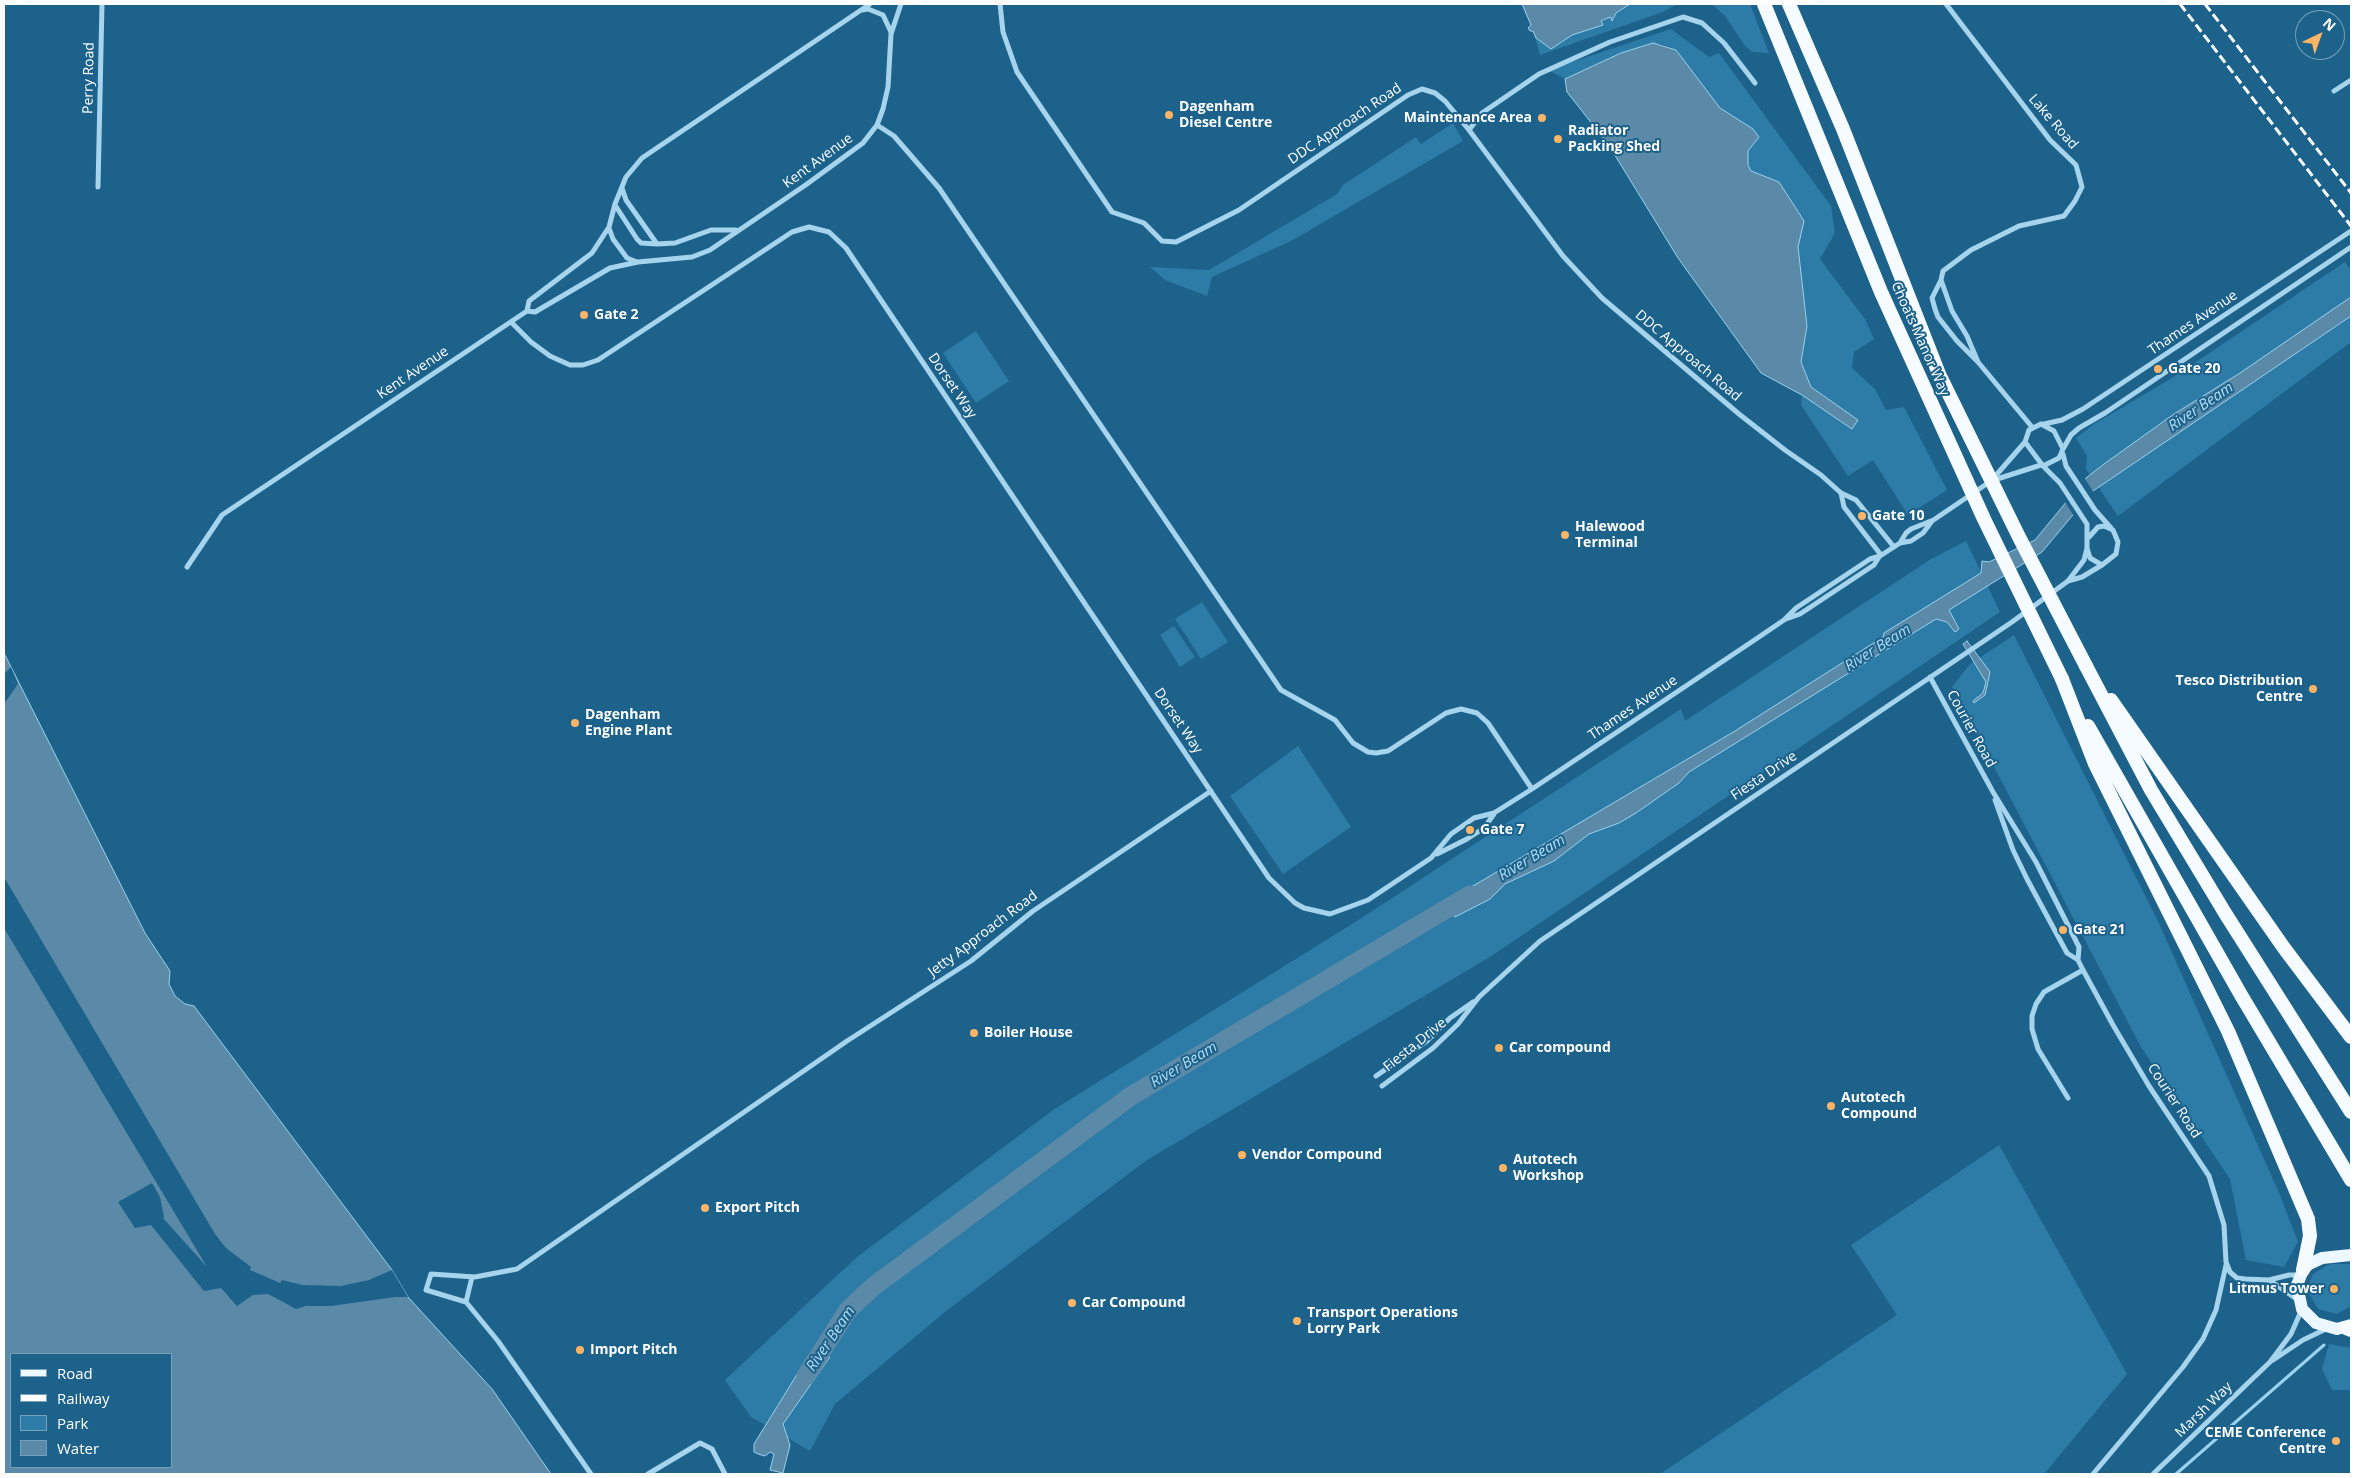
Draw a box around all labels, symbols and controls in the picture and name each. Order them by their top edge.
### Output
north arrow [2295,10,2345,60]
text: N [2319,13,2340,35]
street label: Perry Road [80,42,98,114]
street label: DDC Approach Road [1285,80,1405,168]
street label: Lake Road [2025,91,2081,153]
place label: Dagenham Diesel Centre [1179,99,1272,132]
marker: Dagenham Diesel Centre [1163,109,1175,121]
place label: Maintenance Area [1404,110,1532,126]
marker: Maintenance Area [1536,112,1548,124]
place label: Radiator Packing Shed [1568,123,1660,156]
street label: Kent Avenue [780,130,856,192]
marker: Radiator Packing Shed [1552,133,1564,145]
street label: Choats Manor Way [1887,279,1953,399]
street label: Thames Avenue [2145,287,2241,359]
place label: Gate 2 [594,307,639,323]
street label: DDC Approach Road [1632,307,1744,405]
marker: Gate 2 [578,309,590,321]
street label: Kent Avenue [374,343,452,403]
street label: Dorset Way [924,350,980,422]
place label: Gate 20 [2168,361,2221,377]
marker: Gate 20 [2152,363,2164,375]
water label: River Beam [2165,379,2237,435]
place label: Gate 10 [1872,508,1925,524]
marker: Gate 10 [1856,510,1868,522]
place label: Halewood Terminal [1575,519,1645,552]
marker: Halewood Terminal [1559,529,1571,541]
water label: River Beam [1842,621,1914,675]
street label: Thames Avenue [1585,672,1681,744]
place label: Tesco Distribution Centre [2176,673,2303,706]
marker: Tesco Distribution Centre [2307,683,2319,695]
street label: Dorset Way [1150,685,1206,757]
street label: Courier Road [1943,687,1999,771]
place label: Dagenham Engine Plant [585,707,672,740]
marker: Dagenham Engine Plant [569,717,581,729]
street label: Fiesta Drive [1728,748,1800,804]
place label: Gate 7 [1480,822,1525,838]
marker: Gate 7 [1464,824,1476,836]
water label: River Beam [1495,831,1569,885]
street label: Jetty Approach Road [925,887,1041,981]
place label: Gate 21 [2073,922,2126,938]
marker: Gate 21 [2057,924,2069,936]
street label: Fiesta Drive [1380,1015,1450,1075]
place label: Boiler House [984,1025,1073,1041]
marker: Boiler House [968,1027,980,1039]
water label: River Beam [1147,1038,1221,1092]
place label: Car compound [1509,1040,1611,1056]
marker: Car compound [1493,1042,1505,1054]
street label: Courier Road [2144,1060,2204,1142]
place label: Autotech Compound [1841,1090,1917,1122]
marker: Autotech Compound [1825,1100,1837,1112]
place label: Vendor Compound [1252,1147,1382,1163]
marker: Vendor Compound [1236,1149,1248,1161]
place label: Autotech Workshop [1513,1152,1584,1184]
marker: Autotech Workshop [1497,1162,1509,1174]
place label: Export Pitch [715,1200,800,1216]
marker: Export Pitch [699,1202,711,1214]
place label: Litmus Tower [2229,1281,2324,1297]
marker: Litmus Tower [2328,1283,2340,1295]
place label: Car Compound [1082,1295,1185,1311]
marker: Car Compound [1066,1297,1078,1309]
water label: River Beam [803,1303,859,1375]
place label: Transport Operations Lorry Park [1307,1305,1458,1338]
marker: Transport Operations Lorry Park [1291,1315,1303,1327]
place label: Import Pitch [590,1342,678,1358]
marker: Import Pitch [574,1344,586,1356]
legend [10,1353,172,1468]
text: Road [57,1363,93,1383]
street label: Marsh Way [2172,1379,2236,1441]
text: Railway [57,1388,110,1408]
text: Park [57,1413,88,1433]
place label: CEME Conference Centre [2205,1425,2326,1458]
marker: CEME Conference Centre [2330,1435,2342,1447]
text: Water [57,1438,99,1458]

